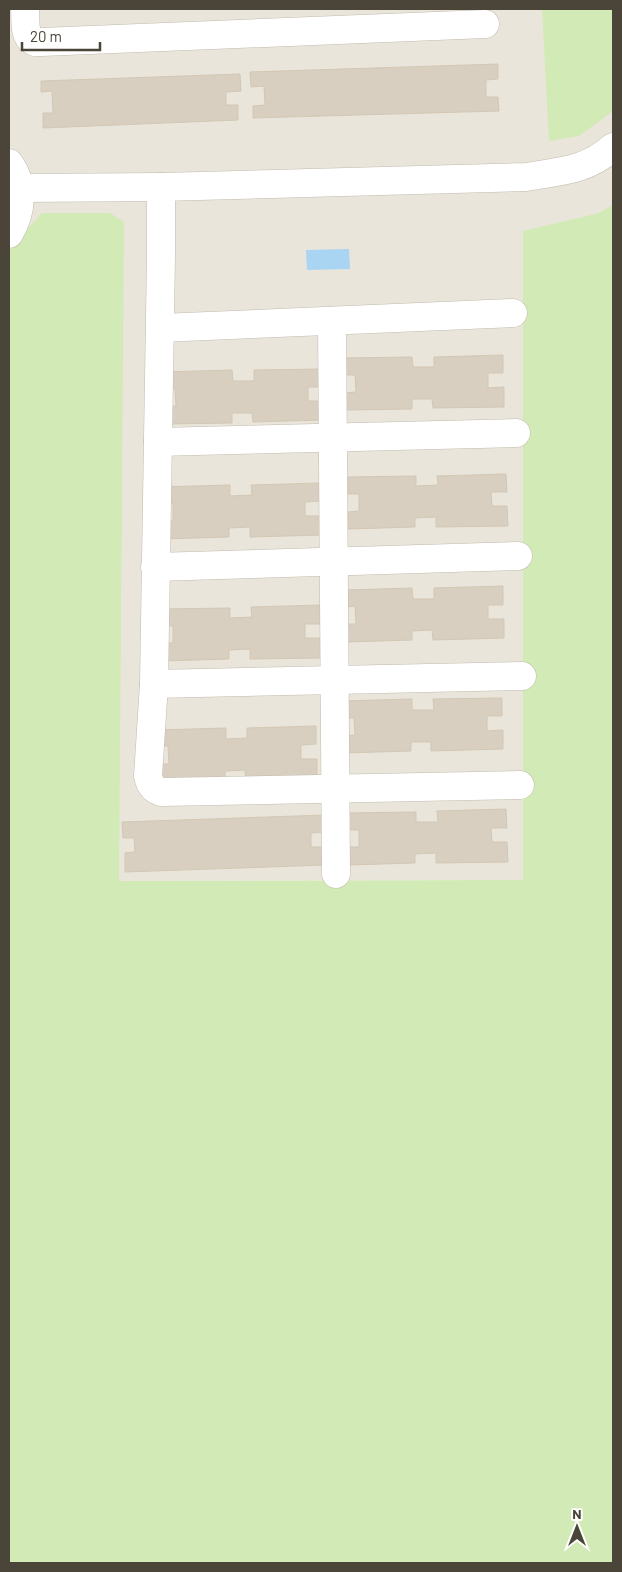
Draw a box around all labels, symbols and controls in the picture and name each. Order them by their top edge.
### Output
scale bar [22,20,100,52]
text: 20 m [30,27,62,45]
north arrow [552,1502,602,1552]
text: N [572,1505,582,1522]

